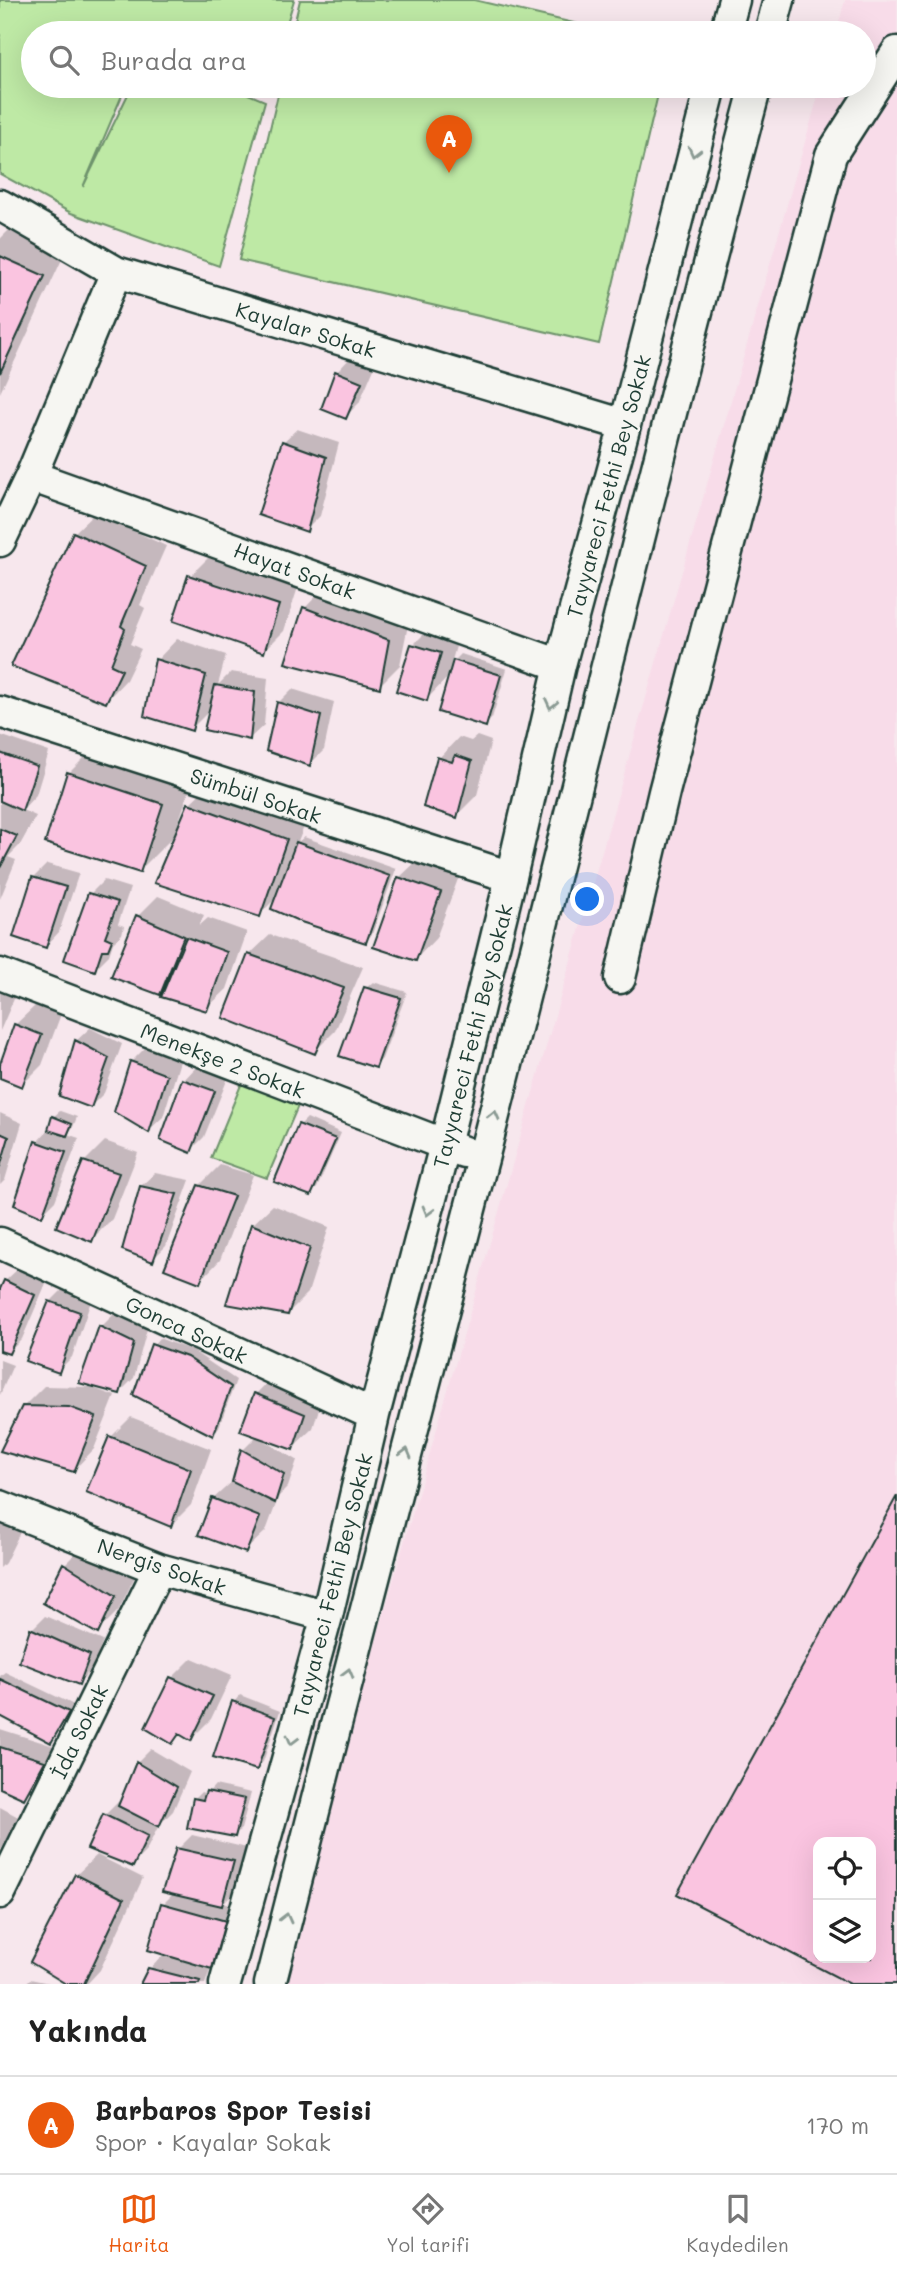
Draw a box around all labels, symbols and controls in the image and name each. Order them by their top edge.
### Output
search box [21,21,876,98]
icon: search [45,41,83,79]
text: Burada ara [101,43,247,77]
pin: A [426,115,472,173]
one-way arrow [688,146,702,158]
street label: Kayalar Sokak [233,295,379,363]
street label: Tayyareci Fethi Bey Sokak [560,352,656,620]
street label: Hayat Sokak [230,535,360,605]
one-way arrow [545,698,559,710]
street label: Sümbül Sokak [187,761,325,829]
your location [570,882,604,916]
street label: Tayyareci Fethi Bey Sokak [426,901,518,1171]
street label: Menekşe 2 Sokak [137,1016,309,1104]
one-way arrow [486,1109,500,1121]
one-way arrow [422,1205,436,1217]
street label: Gonca Sokak [122,1289,252,1369]
one-way arrow [398,1448,412,1460]
street label: Tayyareci Fethi Bey Sokak [286,1450,378,1720]
street label: Nergis Sokak [94,1531,230,1601]
one-way arrow [340,1668,354,1680]
street label: İda Sokak [45,1679,113,1783]
one-way arrow [286,1734,301,1746]
map controls [813,1837,876,1963]
button: locate [813,1837,876,1900]
button: layers [813,1900,876,1963]
one-way arrow [278,1912,292,1924]
text: Yakında [28,2010,147,2050]
text: Barbaros Spor Tesisi [95,2093,372,2127]
text: A [43,2110,59,2140]
text: 170 m [806,2110,869,2140]
text: Spor · Kayalar Sokak [95,2127,331,2157]
tab: Harita [108,2190,169,2257]
tab: Yol tarifi [386,2190,470,2257]
tab: Kaydedilen [687,2190,789,2257]

